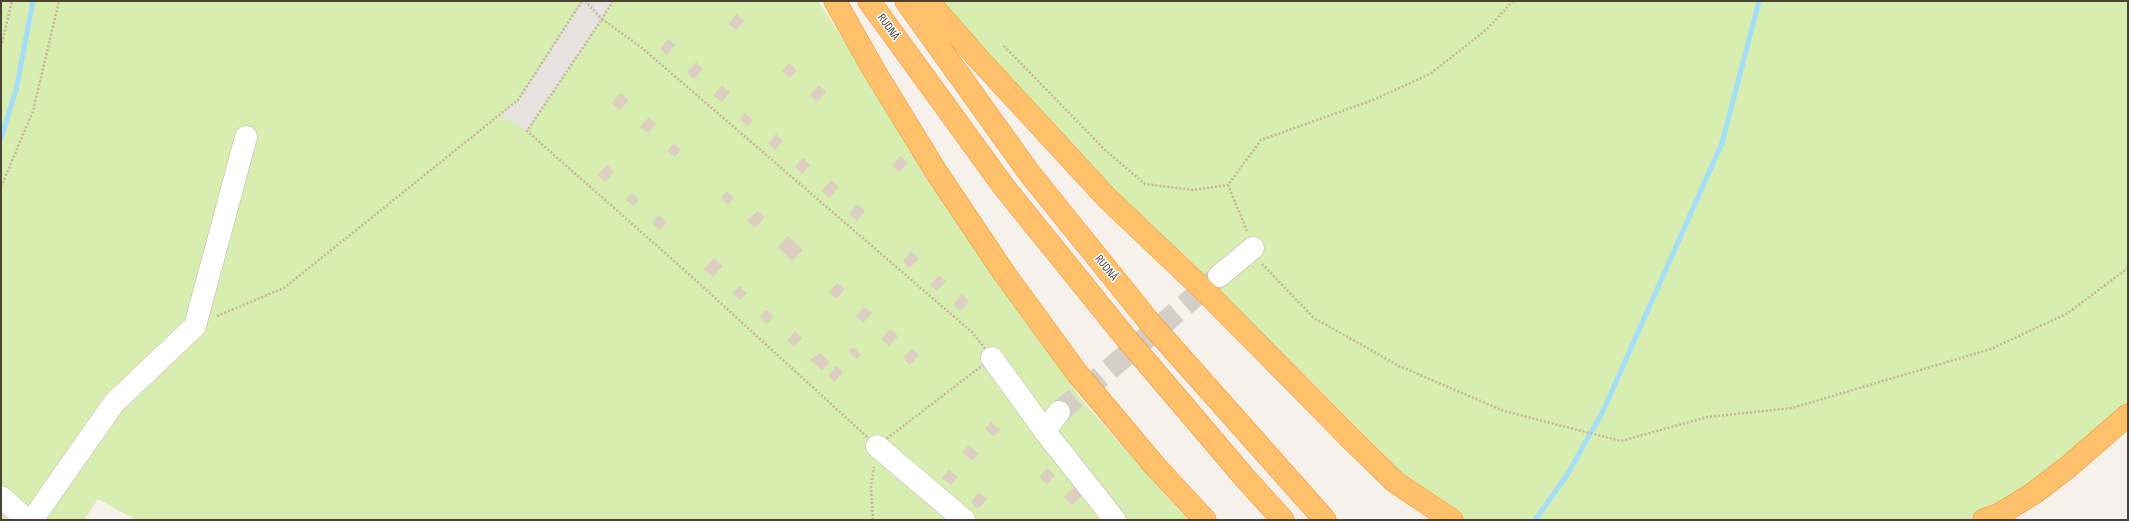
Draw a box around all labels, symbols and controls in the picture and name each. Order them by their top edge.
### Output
street label: RUDNÁ [874,11,902,43]
street label: RUDNÁ [1091,252,1121,284]

